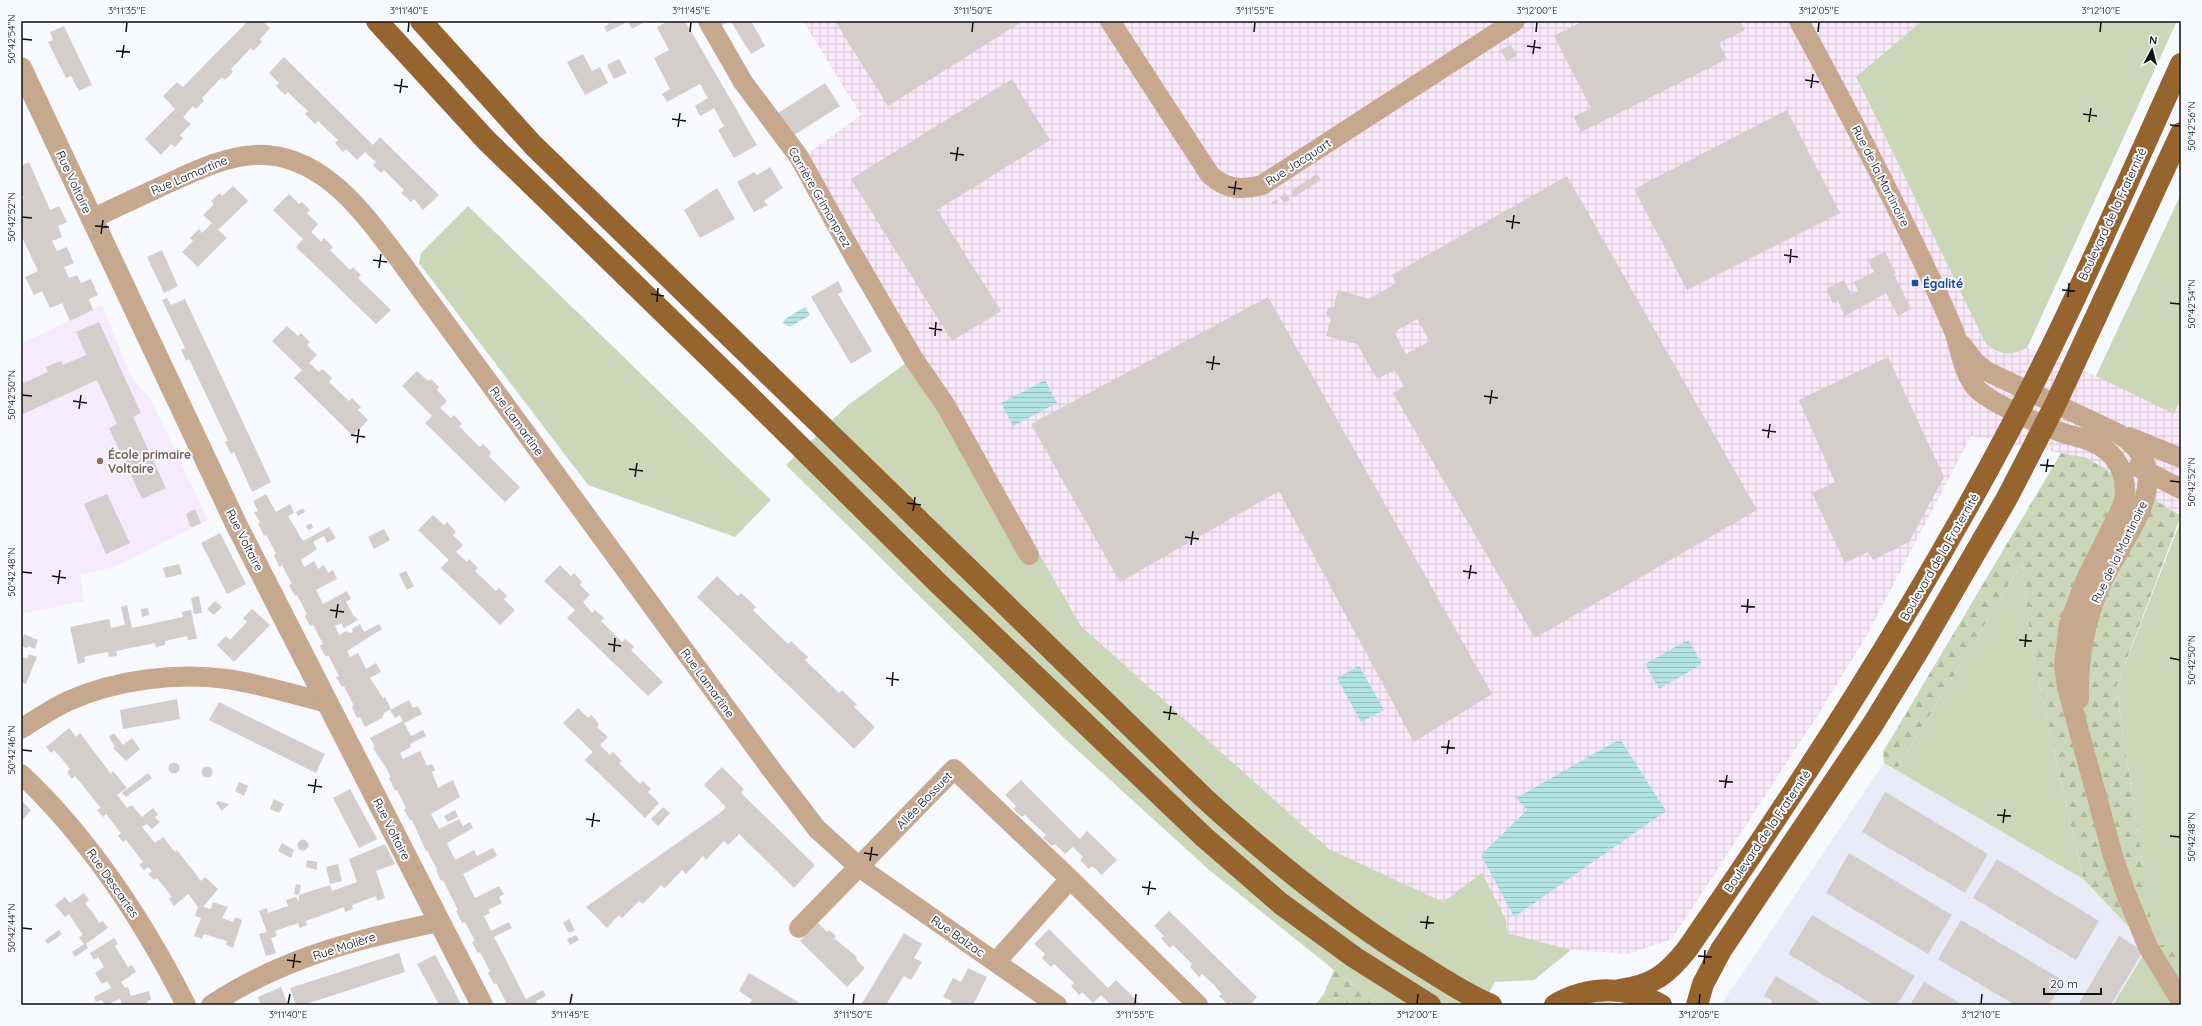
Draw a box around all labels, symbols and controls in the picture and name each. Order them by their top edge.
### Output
text: 3°11'35"E [108,4,146,17]
text: 3°11'40"E [390,4,429,17]
text: 3°11'45"E [672,4,710,17]
text: 3°11'50"E [954,4,993,17]
text: 3°11'55"E [1236,4,1274,17]
text: 3°12'00"E [1516,4,1558,17]
text: 3°12'05"E [1799,4,1840,17]
text: 3°12'10"E [2082,4,2121,17]
text: 50°42'54"N [5,14,18,64]
north arrow [2132,30,2172,70]
text: N [2148,33,2158,48]
text: 50°42'56"N [2185,101,2198,151]
street label: Rue de la Martinoire [1849,123,1913,229]
street label: Rue Jacquart [1262,135,1334,189]
street label: Carrière Grimonprez [785,144,855,250]
street label: Boulevard de la Fraternité [2075,145,2149,283]
street label: Rue Voltaire [53,148,95,216]
street label: Rue Lamartine [148,152,230,198]
text: 50°42'52"N [5,192,18,242]
place label: Égalité [1923,276,1963,291]
marker: Égalité [1910,278,1920,288]
text: 50°42'54"N [2185,279,2198,329]
text: 50°42'50"N [5,370,18,420]
street label: Rue Lamartine [487,384,547,459]
place label: École primaire Voltaire [108,447,191,476]
marker: École primaire Voltaire [95,456,105,466]
text: 50°42'52"N [2185,457,2198,507]
street label: Boulevard de la Fraternité [1896,490,1982,623]
street label: Rue de la Martinoire [2088,498,2150,606]
street label: Rue Voltaire [223,507,267,574]
text: 50°42'48"N [5,547,18,597]
text: 50°42'50"N [2185,635,2198,685]
street label: Rue Lamartine [678,646,738,721]
text: 50°42'46"N [5,725,18,775]
street label: Boulevard de la Fraternité [1720,767,1814,895]
street label: Allée Bossuet [893,768,955,832]
street label: Rue Voltaire [370,796,414,863]
text: 50°42'48"N [2185,812,2198,862]
street label: Rue Descartes [84,846,142,921]
text: 50°42'44"N [5,903,18,953]
street label: Rue Balzac [928,912,988,960]
street label: Rue Molière [311,929,378,963]
scale bar [2044,970,2101,996]
text: 20 m [2050,976,2078,991]
text: 3°11'40"E [269,1008,308,1021]
text: 3°11'45"E [551,1008,589,1021]
text: 3°11'50"E [834,1008,873,1021]
text: 3°11'55"E [1116,1008,1154,1021]
text: 3°12'00"E [1396,1008,1438,1021]
text: 3°12'05"E [1679,1008,1720,1021]
text: 3°12'10"E [1962,1008,2001,1021]

